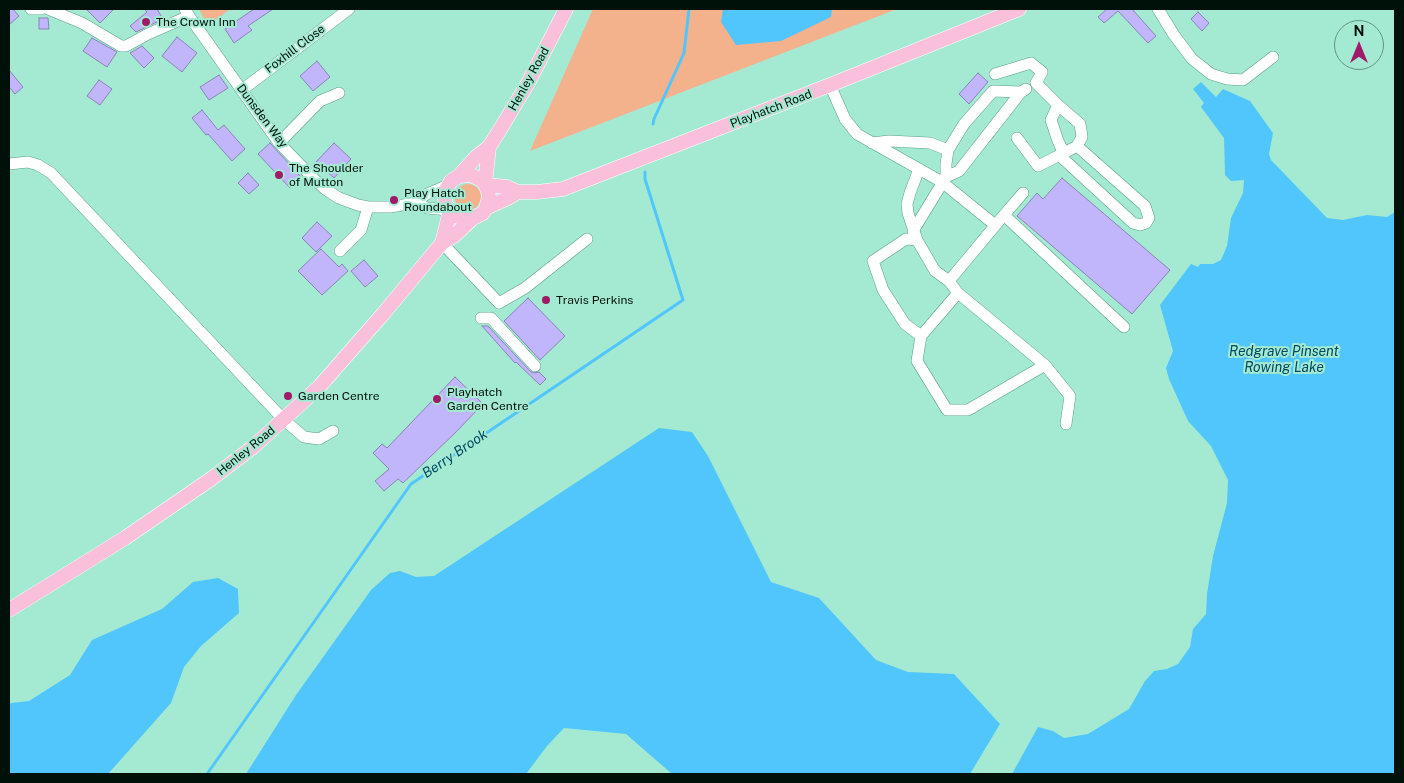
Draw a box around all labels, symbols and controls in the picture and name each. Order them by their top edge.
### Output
place label: The Crown Inn [156,15,236,29]
marker: The Crown Inn [140,16,152,28]
north arrow [1334,20,1384,70]
street label: Foxhill Close [262,22,328,76]
text: N [1354,23,1364,39]
street label: Henley Road [506,45,552,113]
street label: Dunsden Way [233,81,291,151]
street label: Playhatch Road [728,87,814,131]
place label: The Shoulder of Mutton [289,161,364,189]
marker: The Shoulder of Mutton [273,169,285,181]
place label: Play Hatch Roundabout [404,186,472,214]
marker: Play Hatch Roundabout [388,194,400,206]
place label: Travis Perkins [556,293,633,307]
marker: Travis Perkins [540,294,552,306]
water label: Redgrave Pinsent Rowing Lake [1229,344,1339,377]
place label: Playhatch Garden Centre [447,385,529,413]
place label: Garden Centre [298,389,380,403]
marker: Garden Centre [282,390,294,402]
marker: Playhatch Garden Centre [431,393,443,405]
street label: Henley Road [214,423,278,479]
water label: Berry Brook [419,426,491,482]

